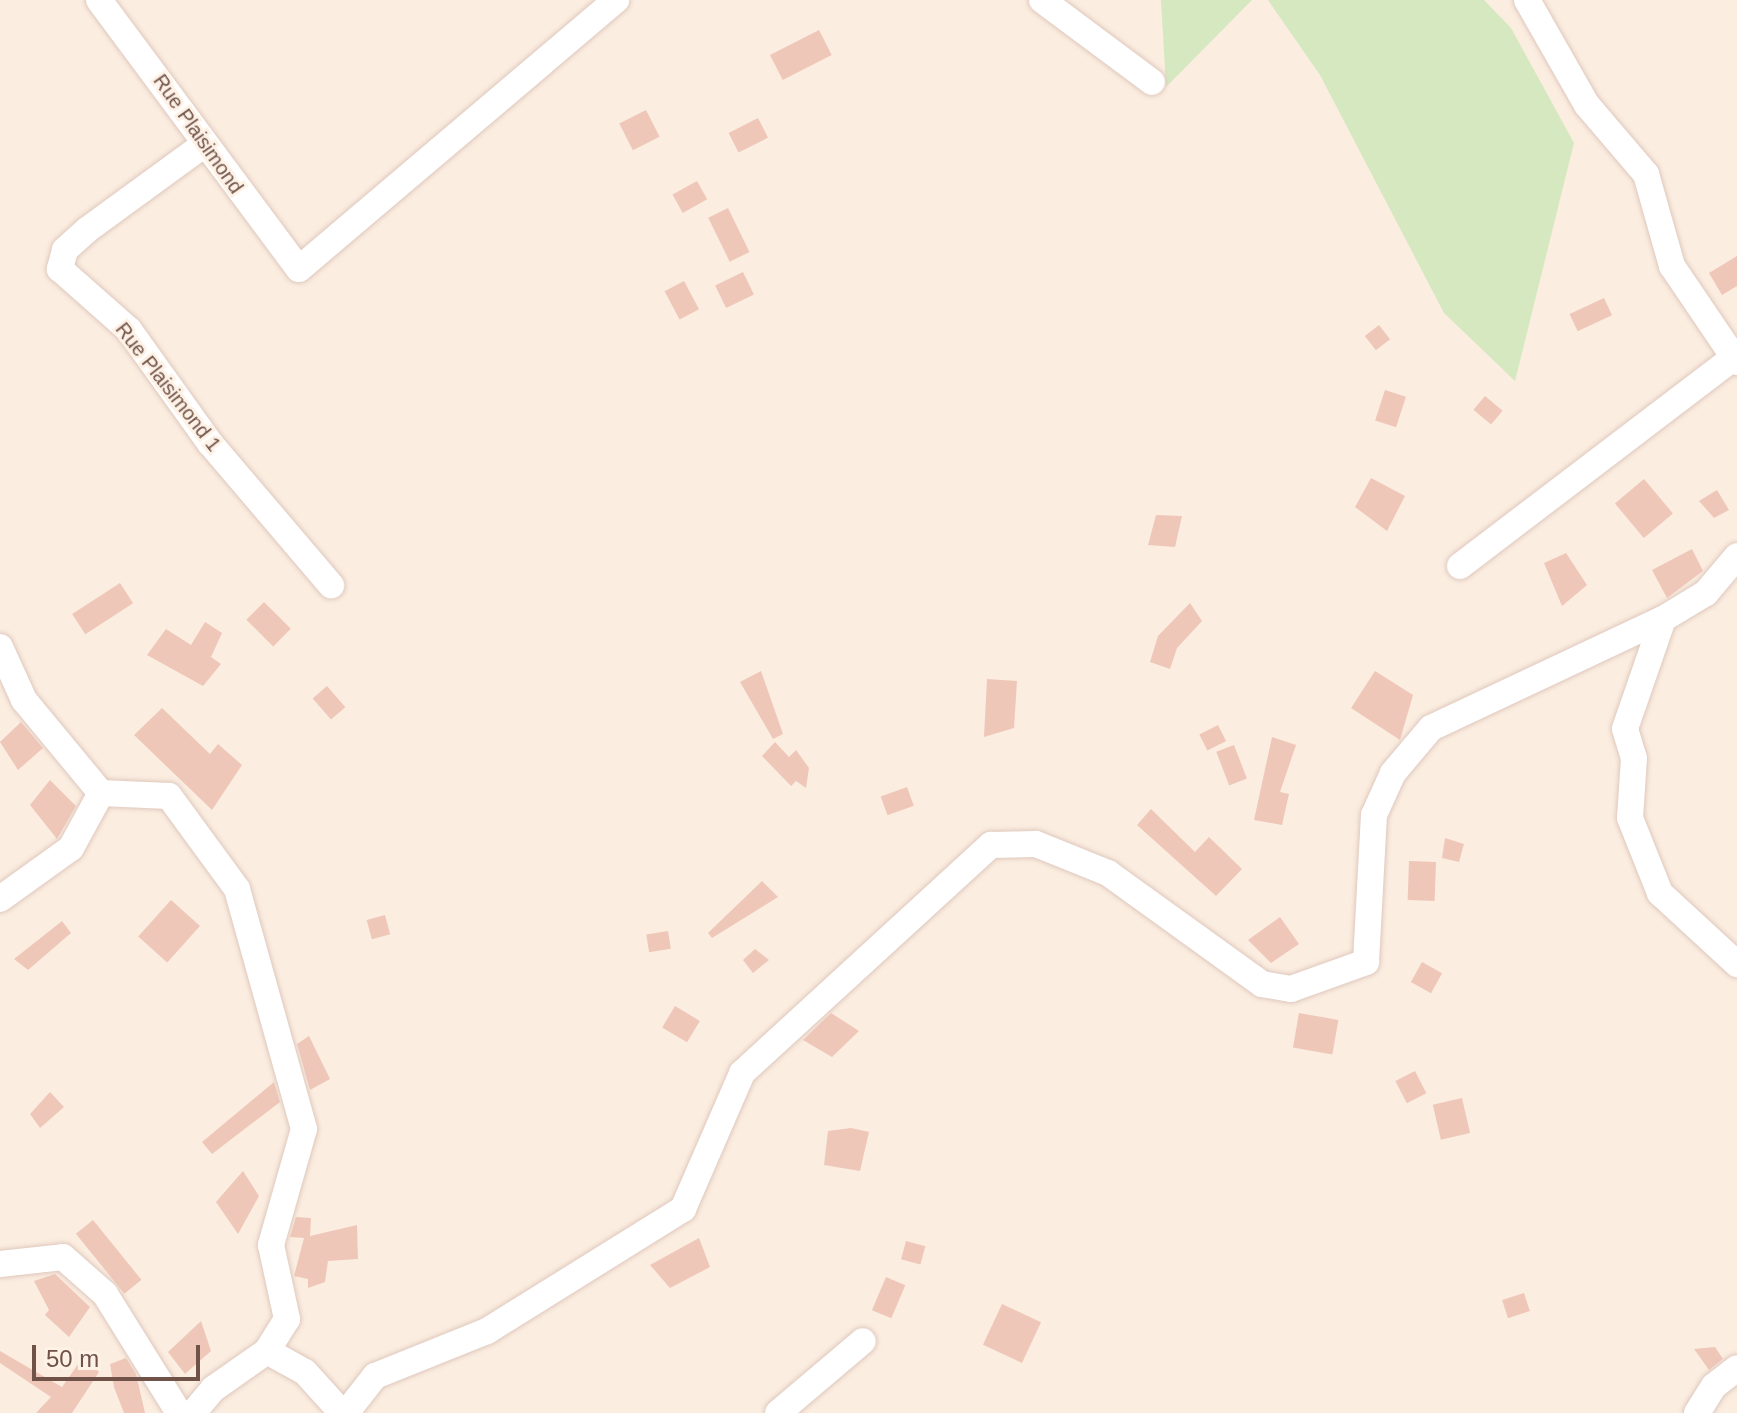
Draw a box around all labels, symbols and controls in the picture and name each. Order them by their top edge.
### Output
street label: Rue Plaisimond [148,70,248,198]
street label: Rue Plaisimond 1 [110,318,226,456]
scale bar [36,1329,204,1379]
text: 50 m [46,1345,99,1372]

